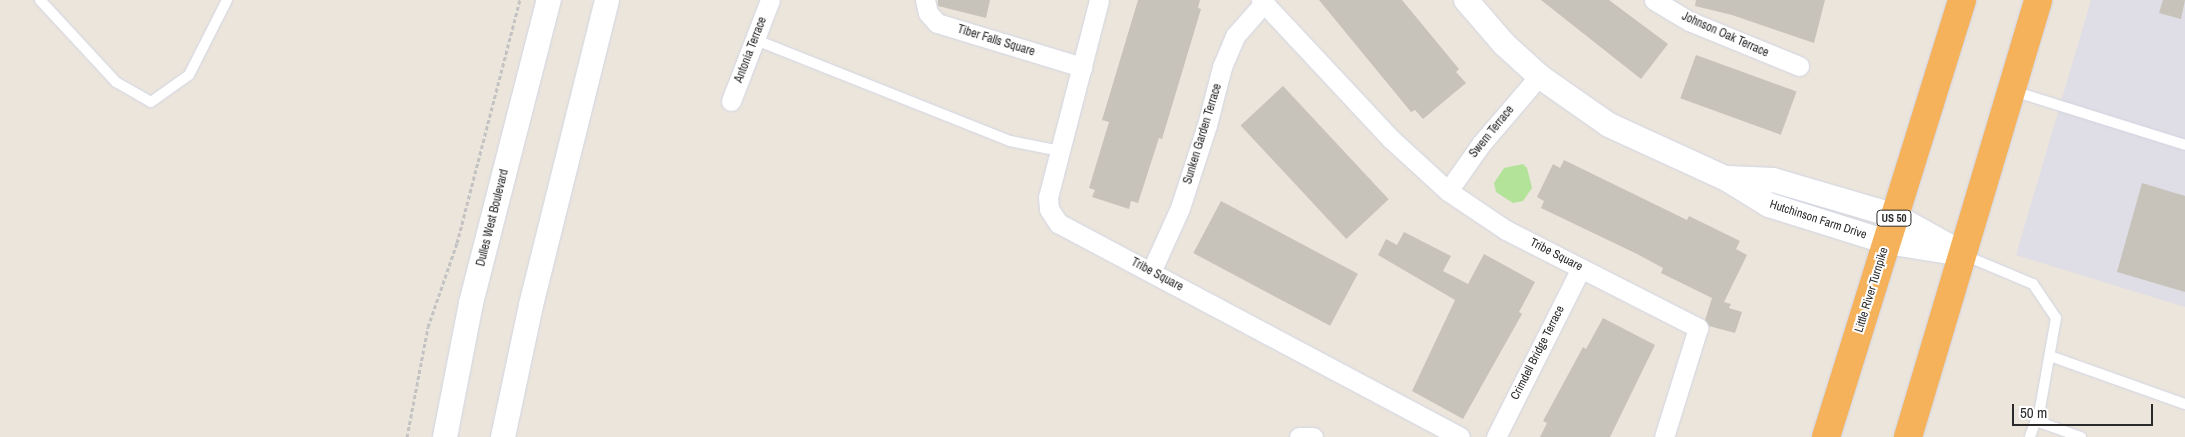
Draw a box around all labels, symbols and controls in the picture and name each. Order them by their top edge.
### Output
street label: Johnson Oak Terrace [1679,9,1771,61]
street label: Antonia Terrace [732,15,770,85]
street label: Tiber Falls Square [956,22,1036,60]
street label: Sunken Garden Terrace [1181,82,1225,186]
street label: Swem Terrace [1467,103,1517,161]
street label: Dulles West Boulevard [474,168,512,268]
street label: Hutchinson Farm Drive [1768,198,1868,242]
road number: US 50 [1875,210,1913,227]
street label: Tribe Square [1527,236,1585,274]
street label: Little River Turnpike [1852,246,1892,334]
street label: Tribe Square [1128,255,1186,295]
street label: Crimdell Bridge Terrace [1508,303,1568,403]
scale bar [2015,394,2156,426]
text: 50 m [2020,402,2047,423]

